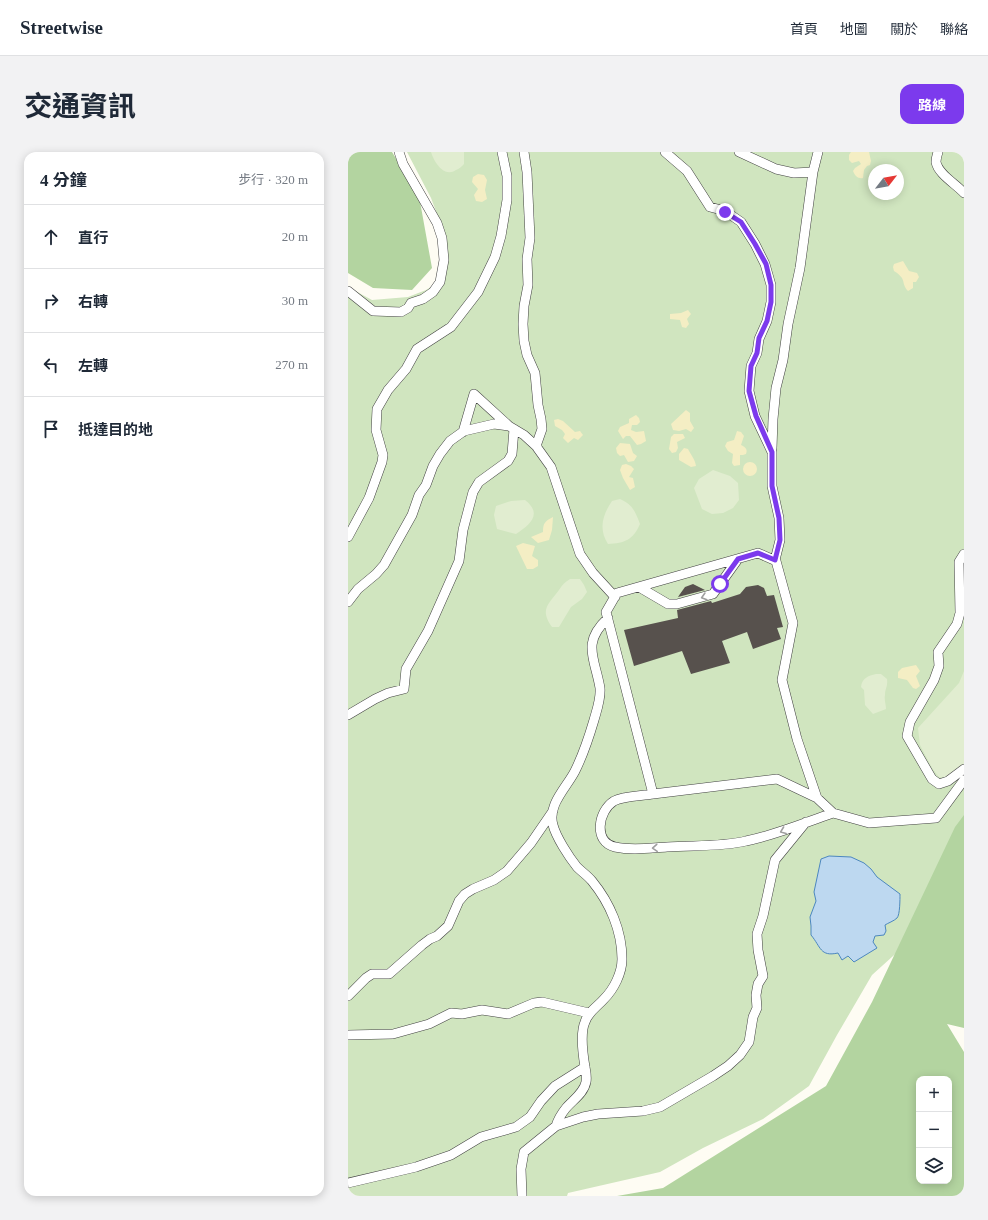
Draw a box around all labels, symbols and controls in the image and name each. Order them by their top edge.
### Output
text: Streetwise [20,17,103,38]
text: 首頁 [790,22,818,37]
text: 地圖 [840,22,868,37]
text: 關於 [890,22,918,37]
text: 聯絡 [940,22,968,37]
button: 路線 [900,84,964,124]
text: 交通資訊 [24,91,136,122]
north arrow [868,164,904,200]
text: 4 分鐘 [40,171,87,190]
text: 步行 · 320 m [238,172,308,187]
route end [716,203,734,221]
icon: ahead [40,226,62,248]
text: 20 m [282,229,308,244]
text: 直行 [78,230,108,246]
icon: right [40,290,62,312]
text: 30 m [282,293,308,308]
text: 右轉 [78,294,108,310]
icon: left [40,354,62,376]
text: 270 m [275,357,308,372]
text: 左轉 [78,358,108,374]
icon: arrive [40,418,62,440]
text: 抵達目的地 [78,422,153,438]
route start [711,575,729,593]
one-way arrow [701,592,708,601]
one-way arrow [780,826,787,834]
one-way arrow [652,843,658,852]
map controls [916,1076,952,1184]
button: + [916,1076,952,1112]
button: − [916,1112,952,1148]
button: layers [916,1148,952,1184]

